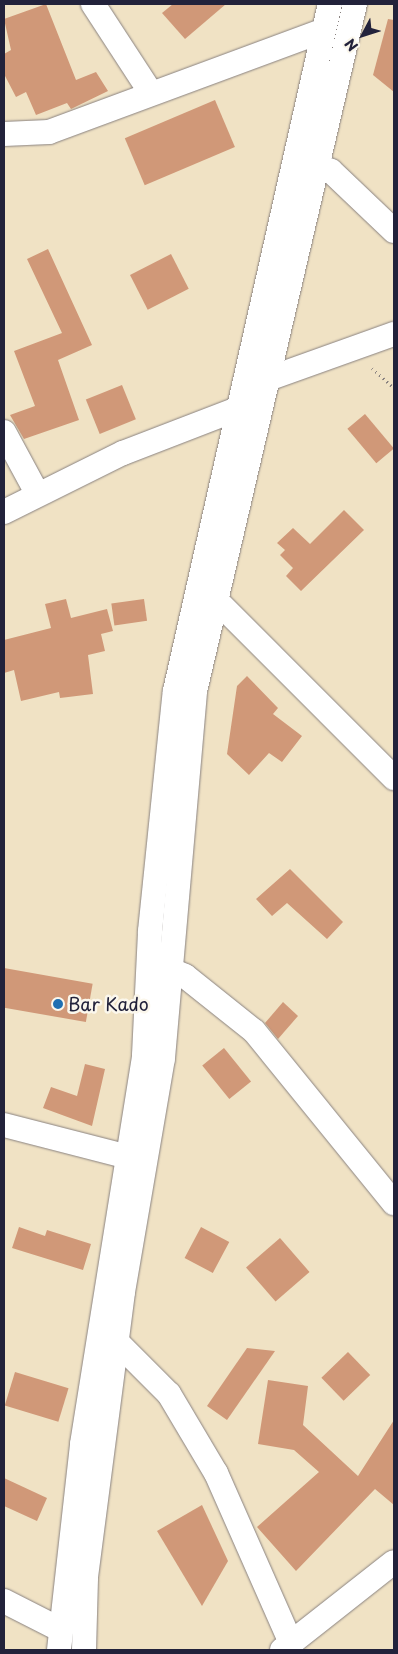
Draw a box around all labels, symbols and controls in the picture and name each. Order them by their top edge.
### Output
north arrow [338,10,388,60]
text: N [340,34,363,56]
place label: Bar Kado [68,993,149,1015]
marker: Bar Kado [52,998,64,1010]

